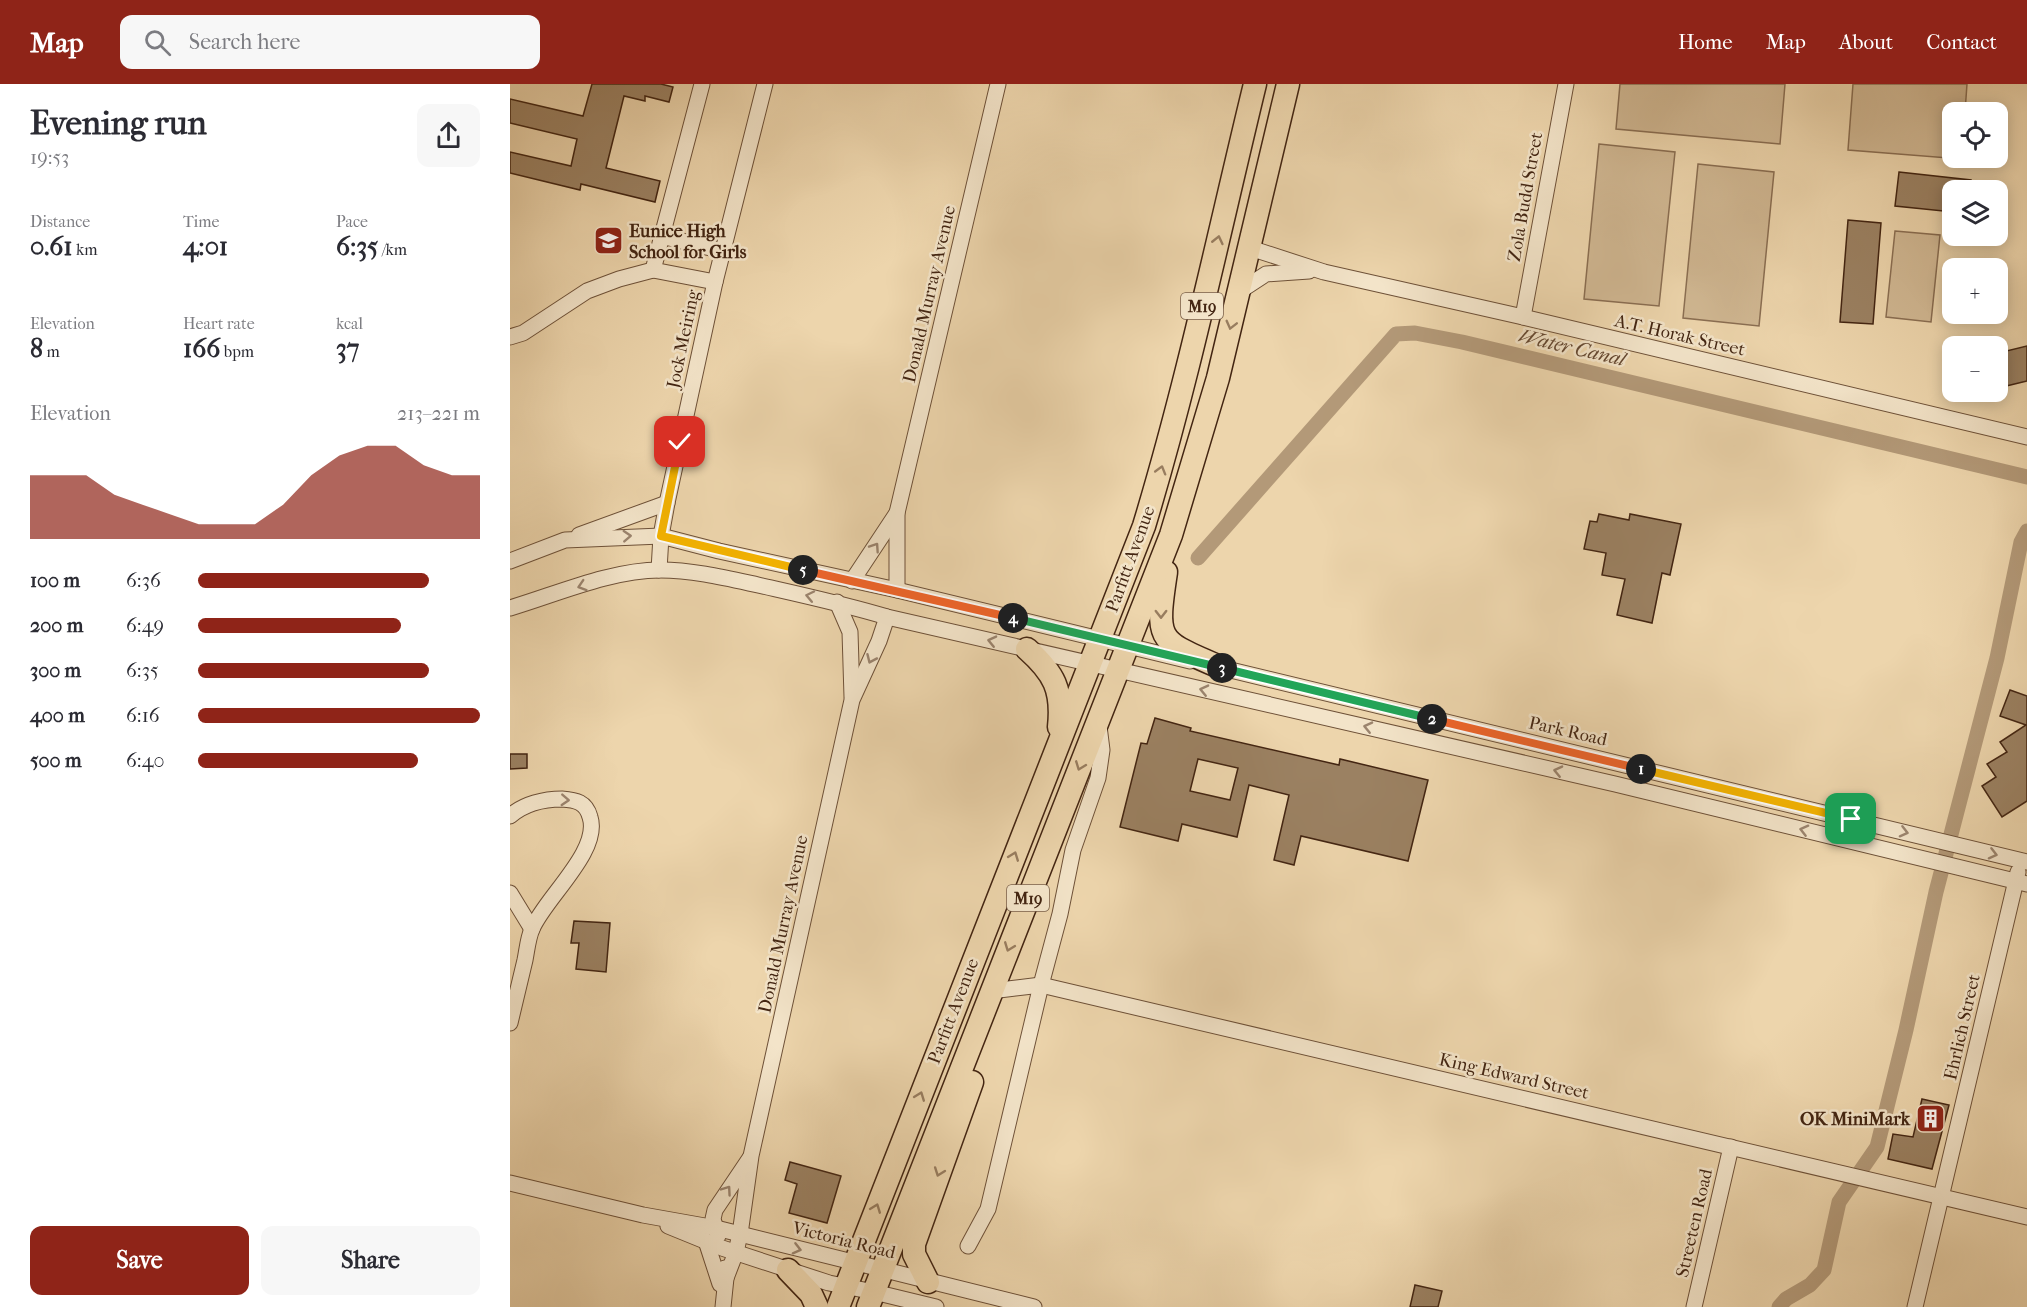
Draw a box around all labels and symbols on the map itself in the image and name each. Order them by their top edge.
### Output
street label: Zola Budd Street [1504,130,1547,263]
street label: Donald Murray Avenue [899,203,960,385]
place label: Eunice High School for Girls [629,221,747,263]
school or university icon: Eunice High School for Girls [592,225,624,257]
one-way arrow [1210,235,1223,245]
street label: Jock Meiring [662,288,704,392]
road number: M19 [1181,293,1223,319]
street label: A.T. Horak Street [1612,310,1748,361]
one-way arrow [1226,319,1238,330]
water label: Water Canal [1516,324,1629,371]
pin [654,416,705,467]
one-way arrow [1153,465,1166,475]
street label: Parfitt Avenue [1102,503,1159,615]
one-way arrow [623,530,632,543]
one-way arrow [867,543,879,553]
pin: 5 [788,555,818,585]
one-way arrow [577,579,588,591]
one-way arrow [805,591,815,604]
pin: 4 [998,603,1028,633]
one-way arrow [1155,609,1167,618]
one-way arrow [987,635,997,648]
one-way arrow [866,652,878,663]
pin: 3 [1207,653,1237,683]
one-way arrow [1199,684,1209,697]
pin: 2 [1417,704,1447,734]
street label: Park Road [1527,712,1609,751]
one-way arrow [1363,722,1373,735]
pin: 1 [1626,754,1656,784]
one-way arrow [1075,759,1087,770]
one-way arrow [1553,765,1563,778]
pin [1825,793,1876,844]
one-way arrow [560,794,569,806]
one-way arrow [1799,824,1809,837]
one-way arrow [1899,825,1909,838]
street label: Donald Murray Avenue [754,833,813,1015]
one-way arrow [1987,846,1997,859]
one-way arrow [1007,851,1019,862]
road number: M19 [1007,885,1049,911]
one-way arrow [1003,941,1016,952]
street label: Parfitt Avenue [924,955,983,1067]
street label: Ehrlich Street [1940,972,1985,1082]
street label: King Edward Street [1437,1049,1591,1104]
one-way arrow [913,1091,925,1102]
building icon: OK MiniMark [1915,1103,1947,1135]
place label: OK MiniMark [1800,1109,1911,1130]
one-way arrow [933,1166,946,1177]
street label: Streeten Road [1672,1167,1717,1279]
one-way arrow [720,1186,731,1197]
one-way arrow [869,1203,881,1214]
street label: Victoria Road [789,1217,898,1263]
one-way arrow [792,1241,802,1254]

